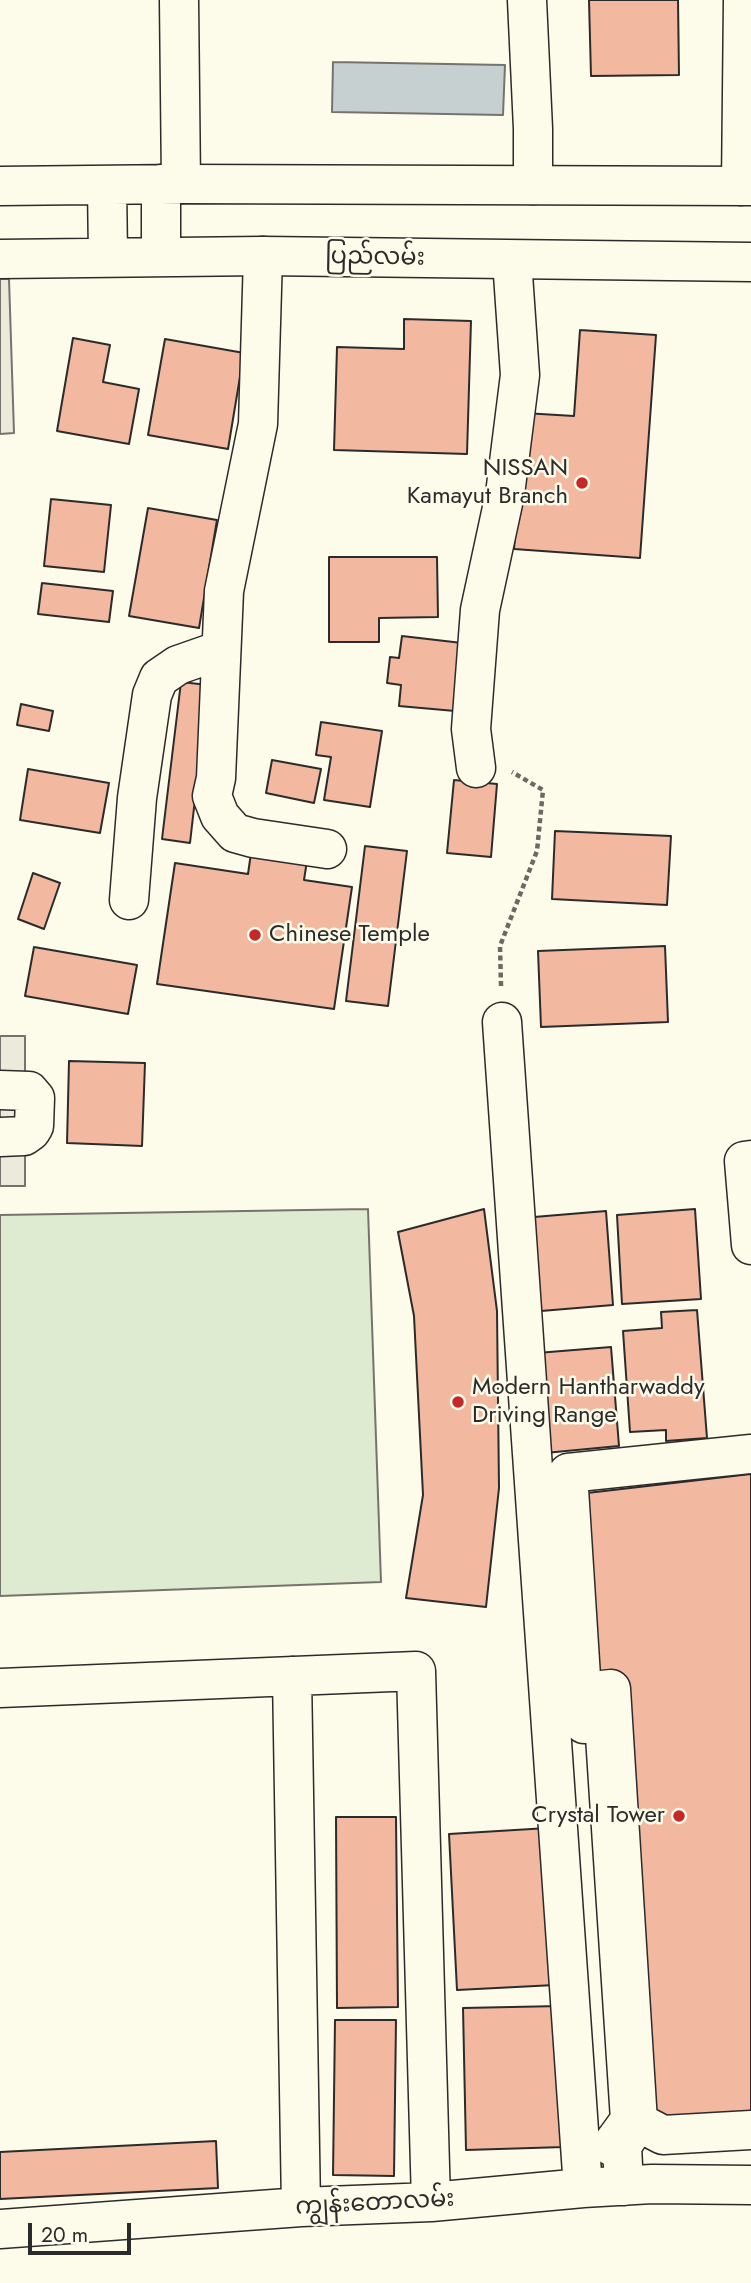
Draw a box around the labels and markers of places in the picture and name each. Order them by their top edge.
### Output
place label: NISSAN Kamayut Branch [407,455,568,511]
marker: NISSAN Kamayut Branch [574,475,590,491]
place label: Chinese Temple [269,921,430,949]
marker: Chinese Temple [247,927,263,943]
place label: Modern Hantharwaddy Driving Range [472,1374,705,1430]
marker: Modern Hantharwaddy Driving Range [450,1394,466,1410]
place label: Crystal Tower [531,1802,665,1830]
marker: Crystal Tower [671,1808,687,1824]

